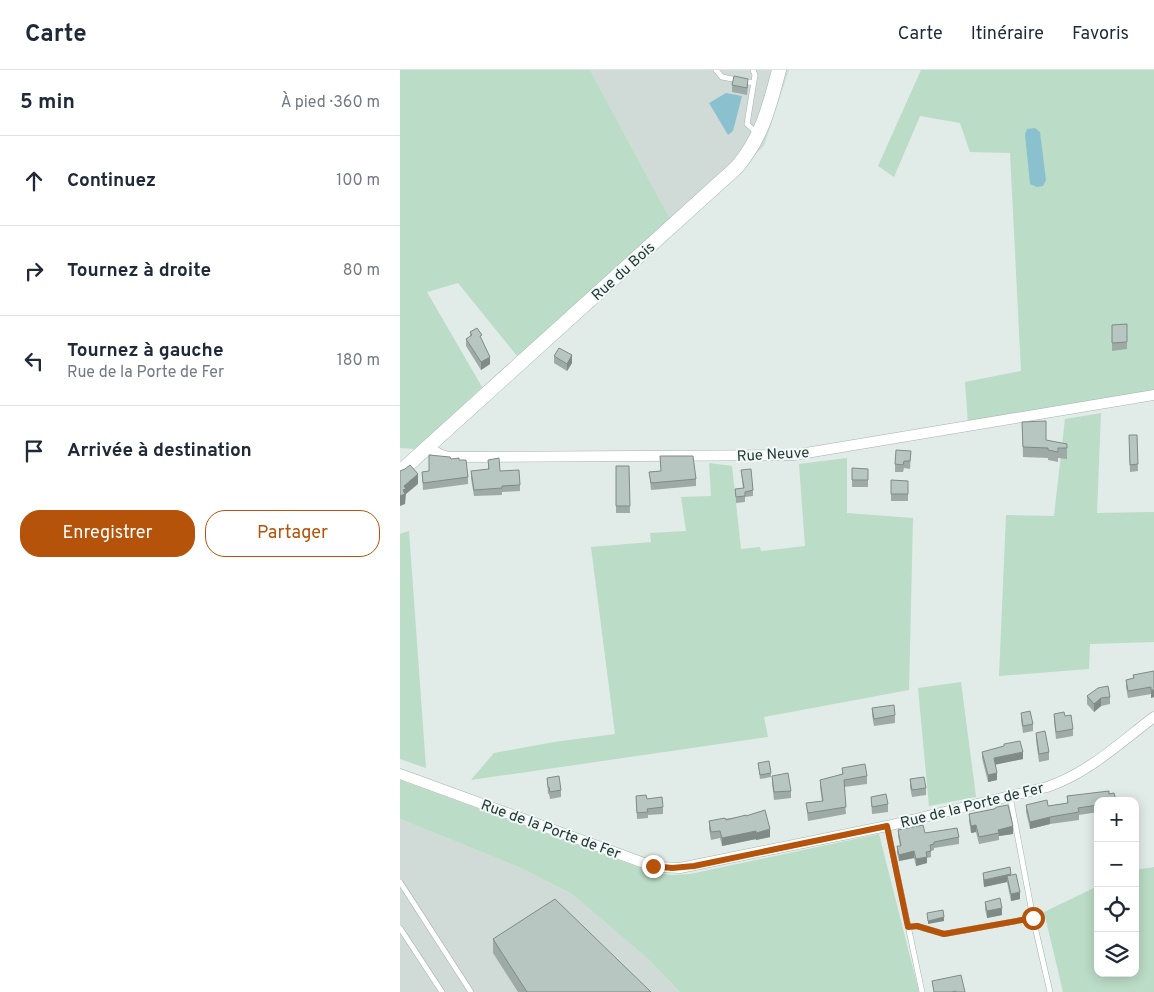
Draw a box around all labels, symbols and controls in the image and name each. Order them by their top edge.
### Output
text: Carte [25,20,87,50]
text: Carte [898,23,943,46]
text: Itinéraire [971,23,1044,46]
text: Favoris [1072,23,1129,46]
text: 5 min [20,89,75,116]
text: À pied · 360 m [281,93,380,113]
icon: ahead [20,167,48,195]
text: Continuez [67,169,156,193]
text: 100 m [336,171,380,191]
street label: Rue du Bois [588,239,660,306]
icon: right [20,257,48,285]
text: Tournez à droite [67,259,211,283]
text: 80 m [343,261,380,281]
text: Tournez à gauche [67,339,224,363]
icon: left [20,347,48,375]
text: 180 m [337,351,380,371]
text: Rue de la Porte de Fer [67,363,224,383]
icon: arrive [20,437,48,465]
text: Arrivée à destination [67,439,252,463]
street label: Rue Neuve [736,444,810,467]
button: Enregistrer [20,510,195,557]
button: Partager [205,510,380,557]
street label: Rue de la Porte de Fer [899,779,1046,833]
street label: Rue de la Porte de Fer [478,796,623,865]
map controls [1094,797,1139,977]
button: + [1094,797,1139,842]
button: − [1094,842,1139,887]
route end [642,855,665,878]
button: locate [1094,887,1139,932]
route start [1022,907,1045,930]
button: layers [1094,932,1139,977]

